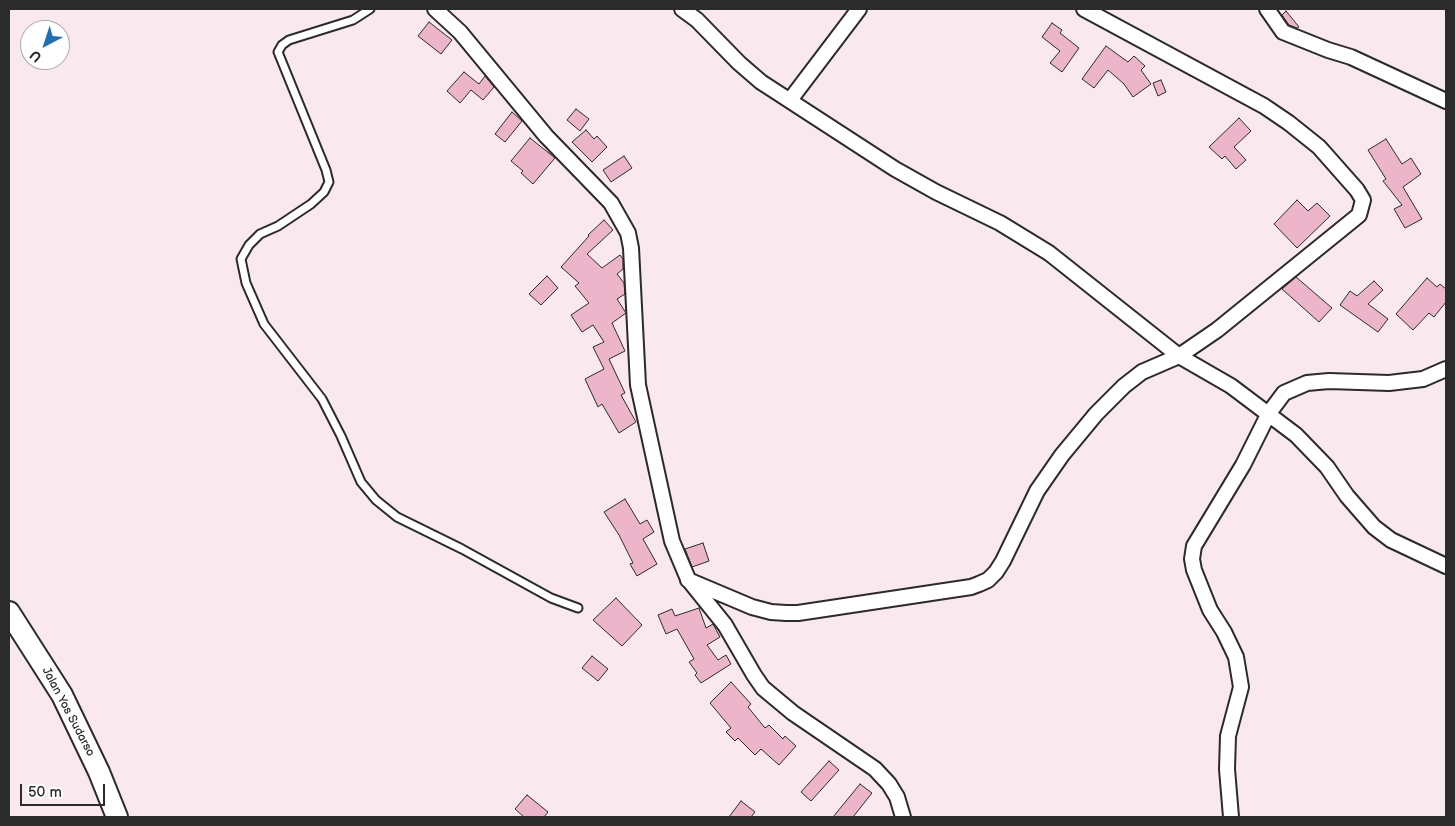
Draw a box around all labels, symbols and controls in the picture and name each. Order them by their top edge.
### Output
north arrow [20,20,70,70]
text: U [26,46,45,66]
street label: Jalan Yos Sudarso [38,665,98,759]
scale bar [22,774,108,806]
text: 50 m [28,783,62,802]

